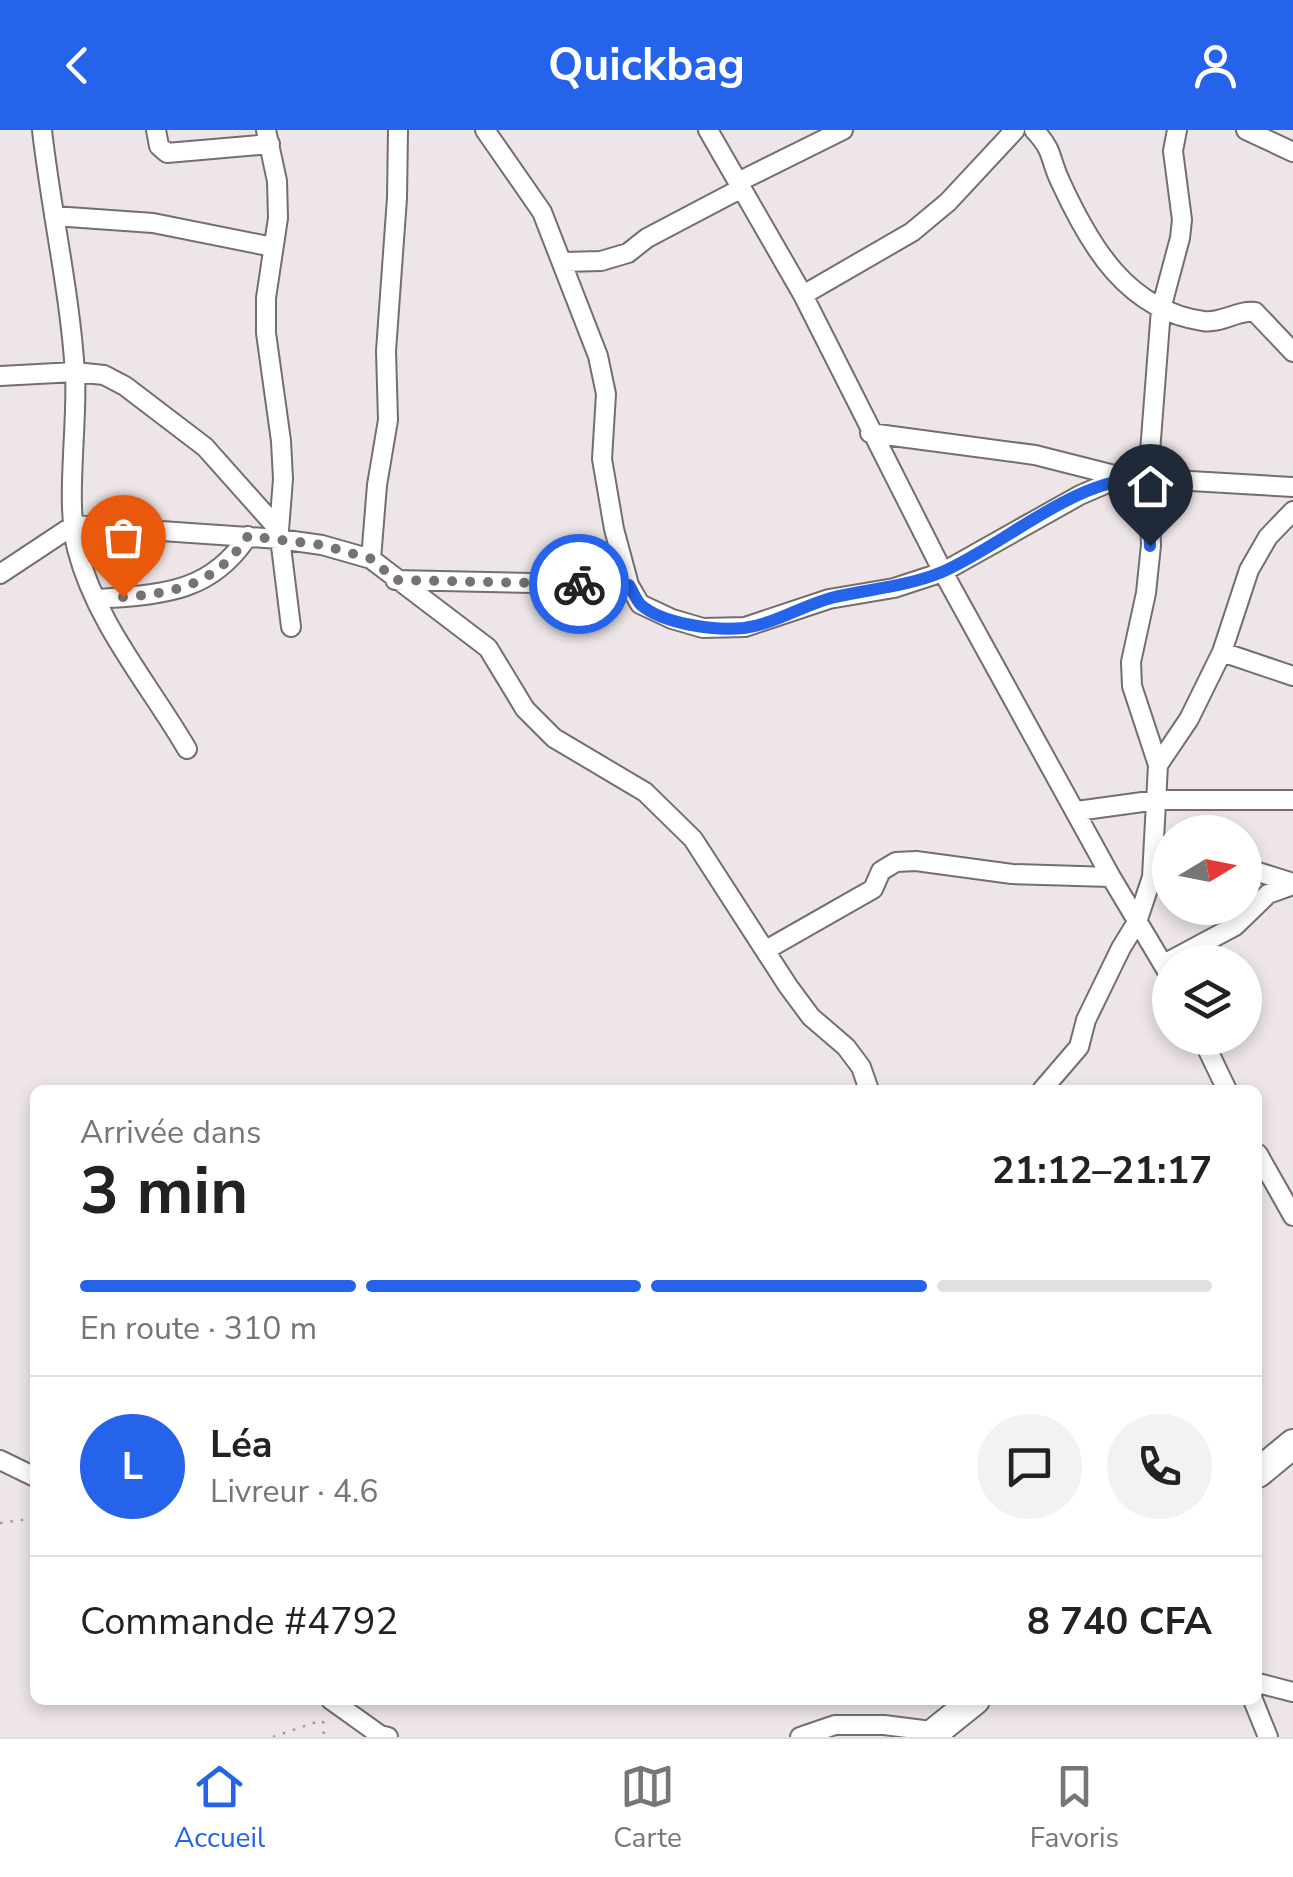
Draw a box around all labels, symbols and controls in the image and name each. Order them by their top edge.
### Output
text: Quickbag [548,35,745,96]
icon: back [50,38,105,93]
icon: person [1188,38,1243,93]
pin [1108,444,1193,547]
icon: home [1123,459,1178,514]
pin [81,495,166,598]
icon: bag [96,510,151,565]
courier [529,534,629,634]
icon: bike [552,557,607,612]
north arrow [1152,815,1262,925]
map controls [1152,815,1262,1055]
button: layers [1152,945,1262,1055]
text: Arrivée dans [80,1111,261,1154]
text: 21:12–21:17 [992,1145,1212,1196]
text: 3 min [80,1147,248,1236]
text: En route · 310 m [80,1307,317,1350]
button: chat [977,1414,1082,1519]
button: phone [1107,1414,1212,1519]
text: Léa [210,1419,273,1470]
text: L [122,1441,143,1492]
text: Livreur · 4.6 [210,1470,378,1513]
text: Commande #4792 [80,1596,398,1647]
text: 8 740 CFA [1027,1596,1212,1647]
tab: Accueil [174,1759,265,1857]
tab: Carte [613,1759,682,1857]
tab: Favoris [1030,1759,1119,1857]

